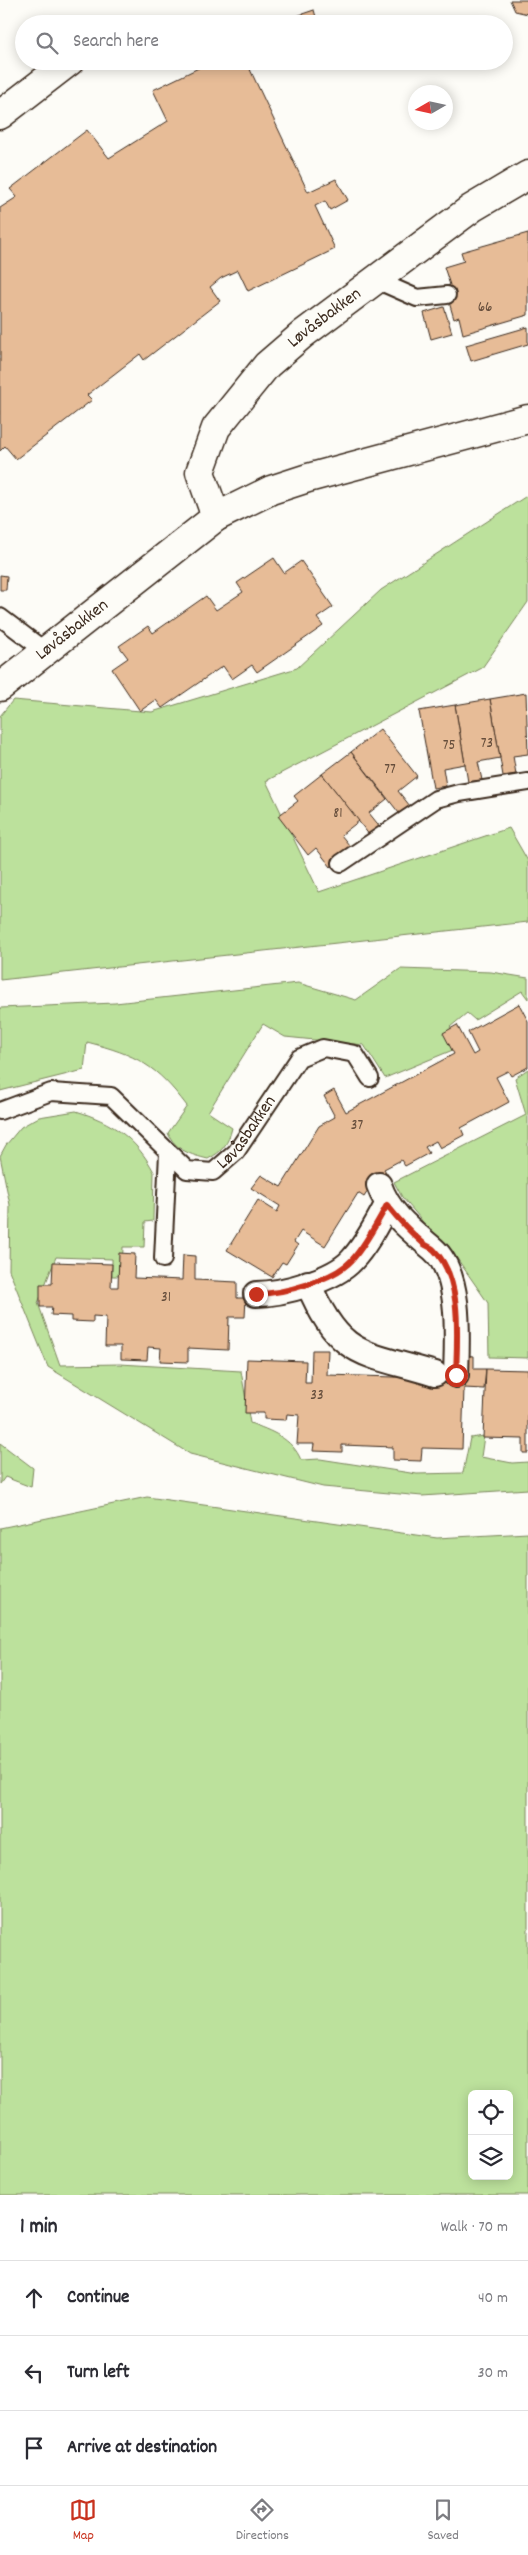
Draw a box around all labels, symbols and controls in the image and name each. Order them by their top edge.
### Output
search box [15,15,513,70]
icon: search [33,29,61,57]
text: Search here [73,29,159,56]
north arrow [408,85,453,130]
street label: Løvåsbakken [282,282,367,354]
house number: 66 [478,297,492,319]
street label: Løvåsbakken [30,593,114,667]
house number: 73 [481,733,493,755]
house number: 75 [443,735,455,757]
house number: 77 [384,759,396,781]
house number: 81 [333,803,343,825]
street label: Løvåsbakken [212,1091,283,1176]
house number: 37 [351,1115,363,1137]
route end [245,1283,268,1306]
house number: 31 [161,1287,171,1309]
route start [445,1364,468,1387]
house number: 33 [310,1385,324,1407]
map controls [468,2090,513,2180]
button: locate [468,2090,513,2135]
button: layers [468,2135,513,2180]
text: 1 min [20,2213,57,2243]
text: Walk · 70 m [440,2216,508,2239]
icon: ahead [20,2284,48,2312]
text: Continue [67,2285,129,2312]
text: 40 m [478,2287,508,2310]
icon: left [20,2359,48,2387]
text: Turn left [67,2360,130,2387]
text: 30 m [478,2362,508,2385]
icon: arrive [20,2434,48,2462]
text: Arrive at destination [67,2435,217,2462]
tab: Map [69,2496,97,2546]
tab: Directions [236,2496,289,2546]
tab: Saved [427,2496,459,2546]

